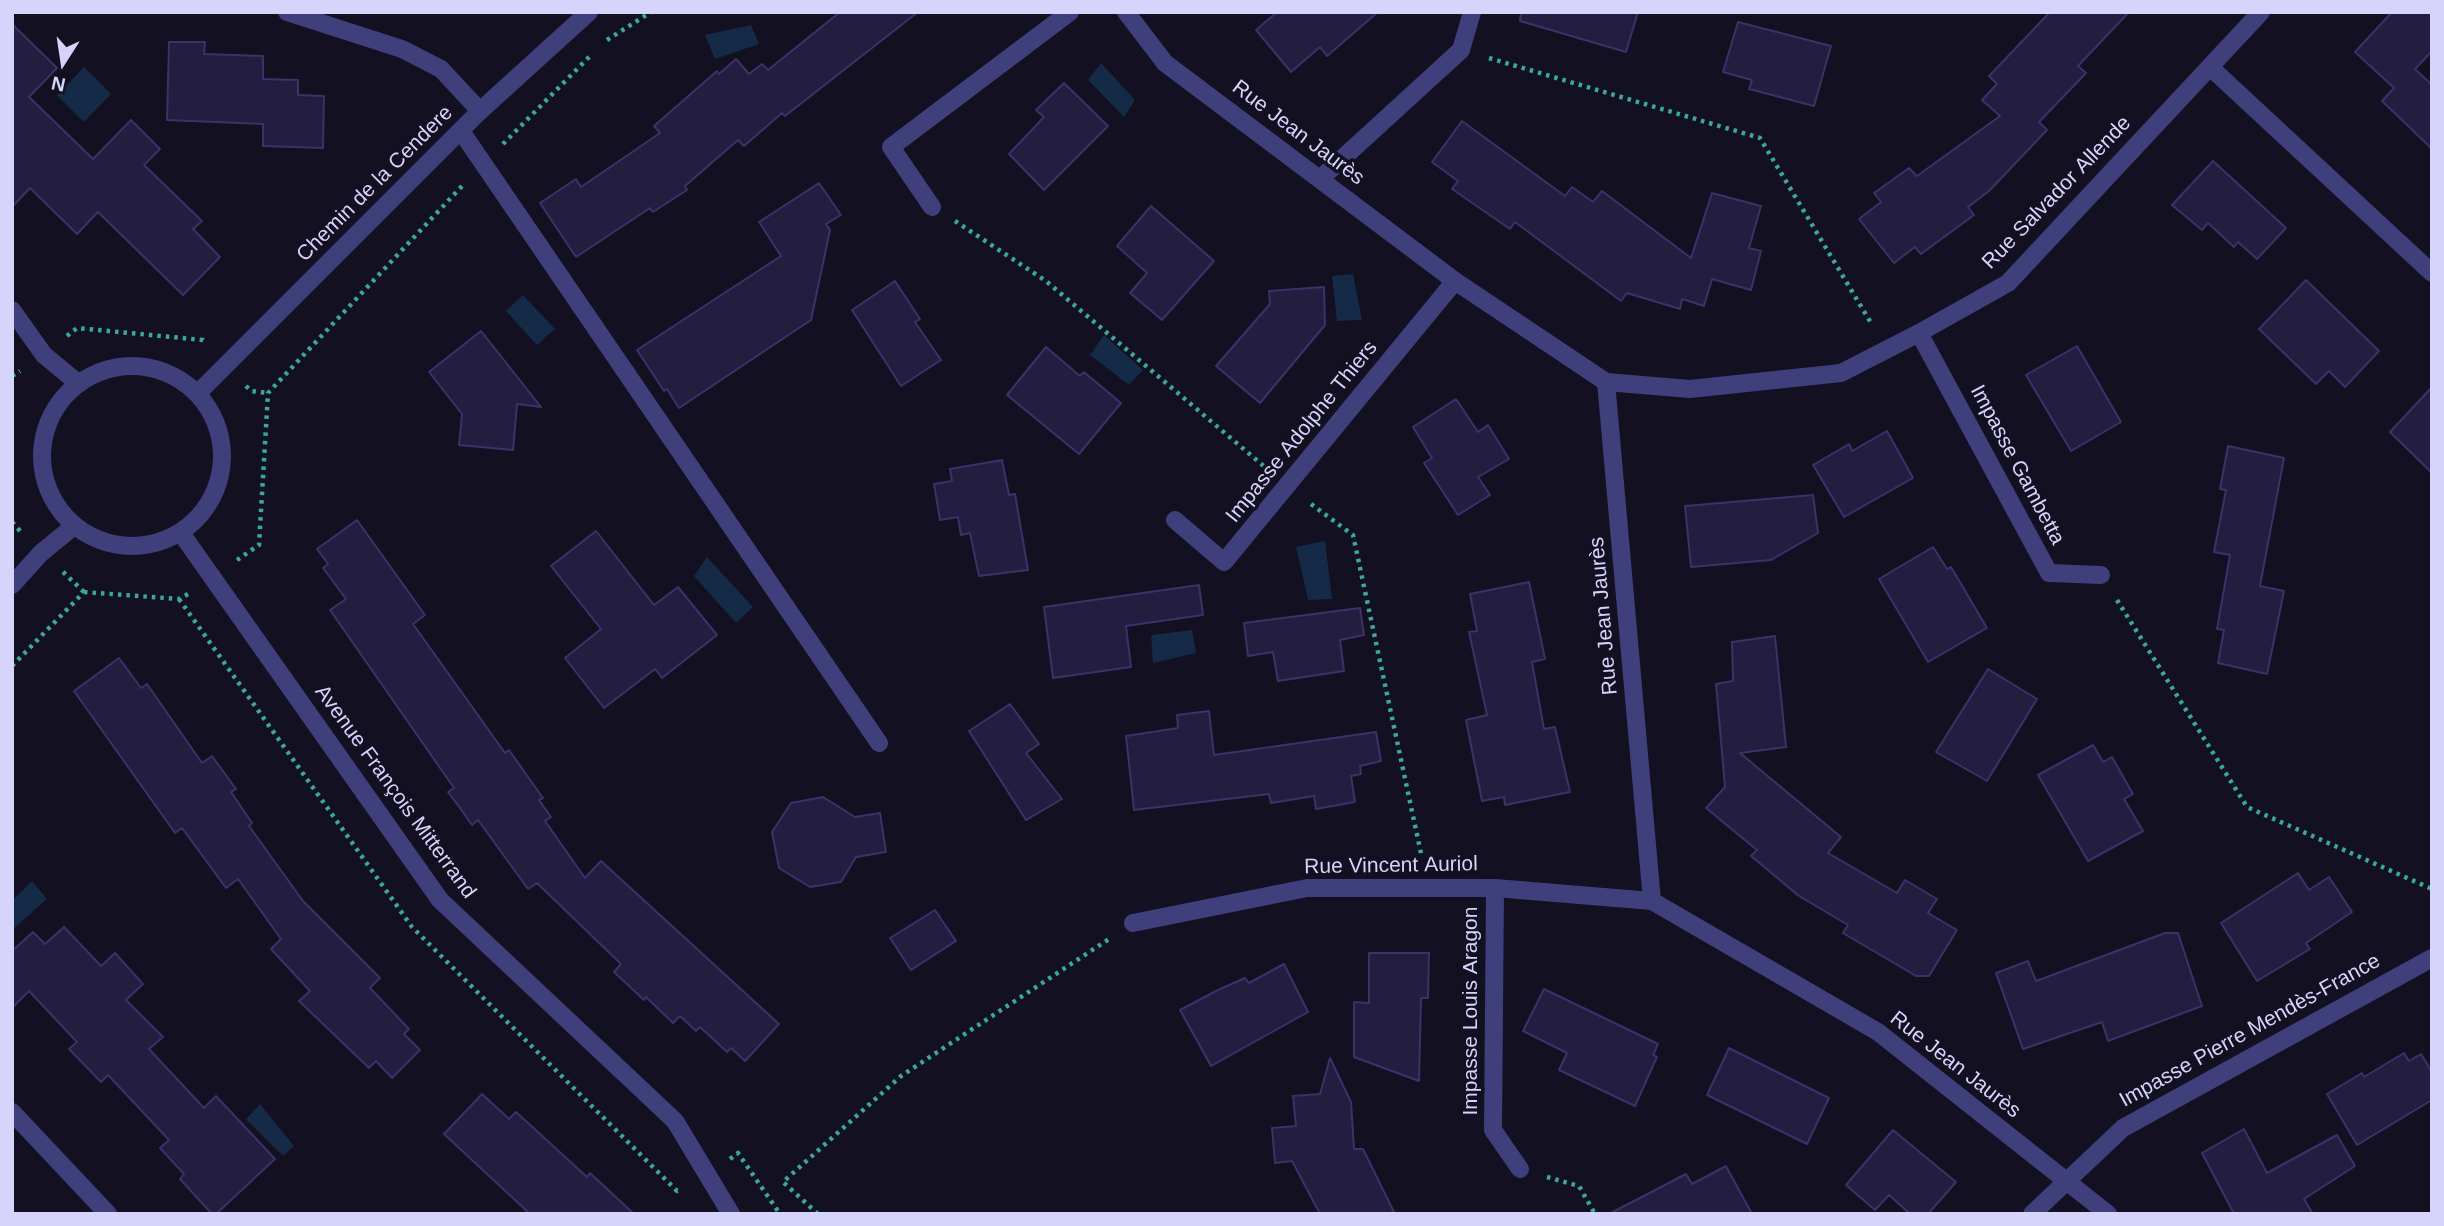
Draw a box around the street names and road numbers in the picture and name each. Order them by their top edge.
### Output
street label: Rue Jean Jaurès [1227,75,1369,191]
street label: Chemin de la Cendere [292,101,458,267]
street label: Rue Salvador Allende [1977,111,2137,275]
street label: Impasse Adolphe Thiers [1221,336,1383,528]
street label: Impasse Gambetta [1964,381,2070,549]
street label: Rue Jean Jaurès [1585,536,1623,696]
street label: Avenue François Mitterrand [309,680,481,904]
street label: Rue Vincent Auriol [1304,852,1478,880]
street label: Impasse Louis Aragon [1458,907,1484,1115]
street label: Impasse Pierre Mendès-France [2115,949,2385,1113]
street label: Rue Jean Jaurès [1885,1006,2025,1124]

